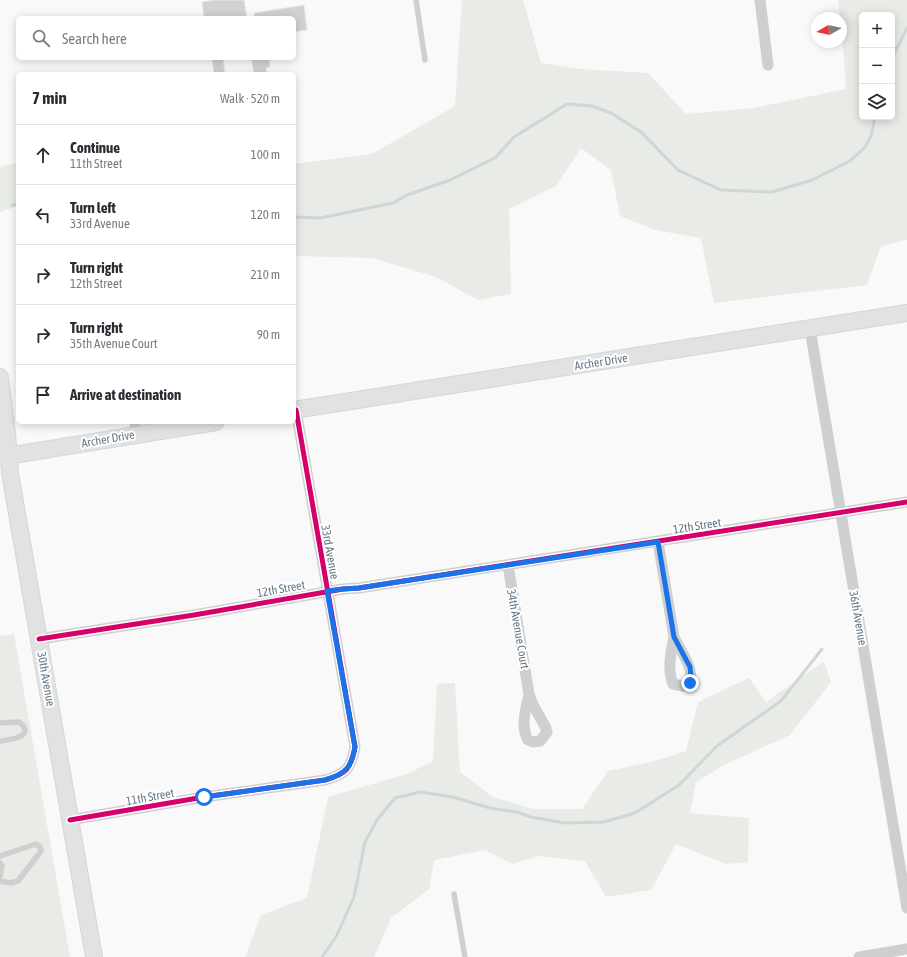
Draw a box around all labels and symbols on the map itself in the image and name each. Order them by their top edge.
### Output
north arrow [811,12,847,48]
street label: Archer Drive [573,351,629,373]
street label: Archer Drive [80,427,136,451]
street label: 12th Street [672,515,723,537]
street label: 33rd Avenue [318,524,342,580]
street label: 12th Street [256,578,307,600]
street label: 34th Avenue Court [504,588,532,671]
street label: 36th Avenue [846,589,870,647]
street label: 30th Avenue [34,650,58,708]
route end [681,674,699,692]
street label: 11th Street [125,786,176,808]
route start [195,788,213,806]

